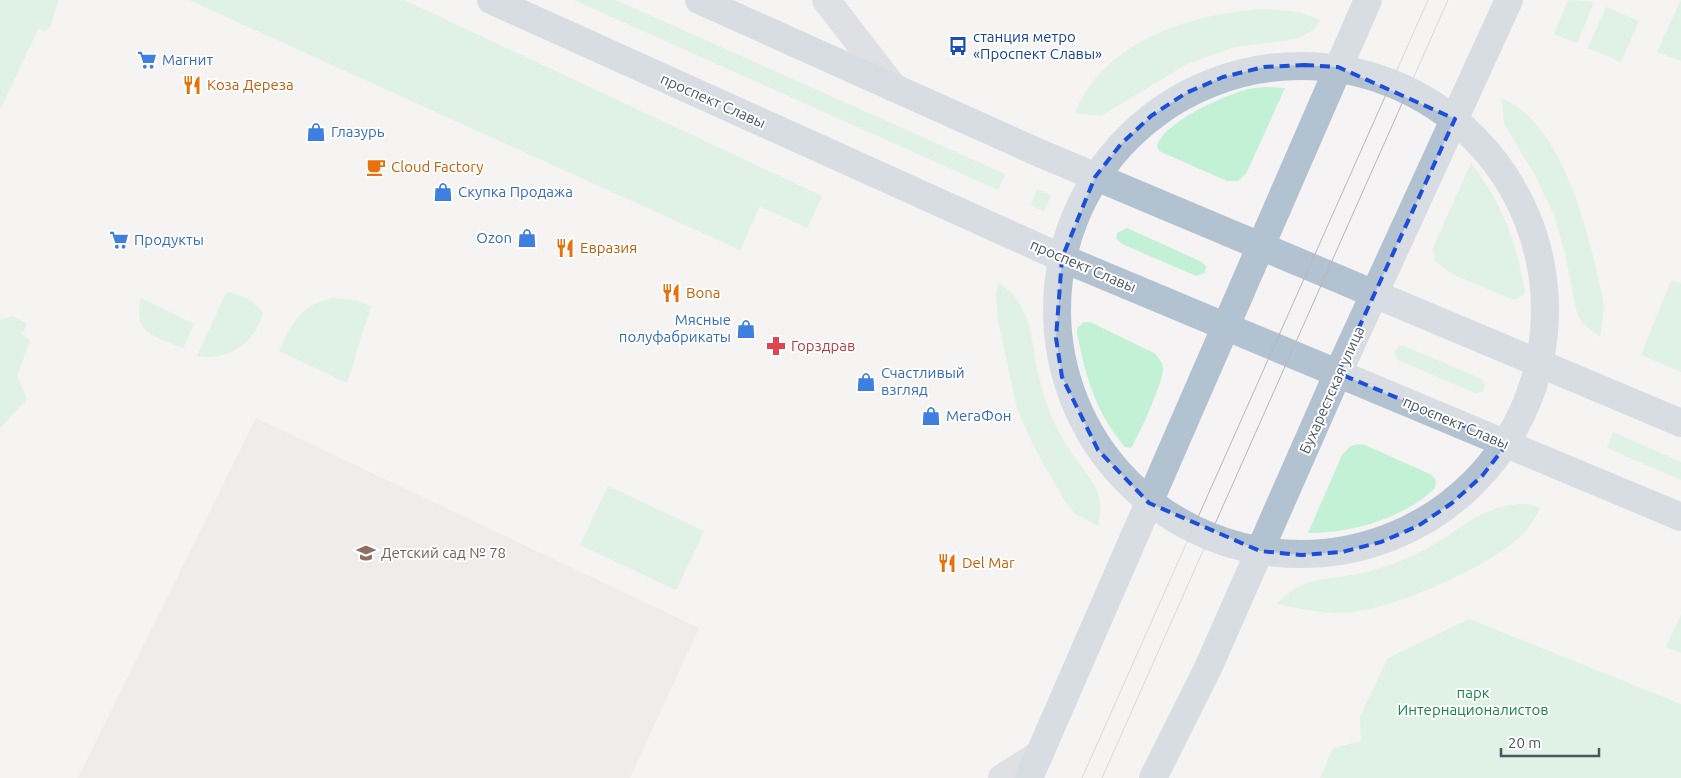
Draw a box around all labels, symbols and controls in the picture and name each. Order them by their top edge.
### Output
place label: станция метро «Проспект Славы» [973,28,1102,62]
bus stop icon: станция метро «Проспект Славы» [947,35,969,57]
supermarket icon: Магнит [136,49,158,71]
place label: Магнит [162,51,213,68]
street label: проспект Славы [658,70,768,131]
restaurant icon: Коза Дереза [181,74,203,96]
place label: Коза Дереза [207,76,294,93]
shop icon: Глазурь [305,121,327,143]
place label: Глазурь [331,123,385,140]
cafe icon: Cloud Factory [365,156,387,178]
place label: Cloud Factory [391,158,484,175]
shop icon: Скупка Продажа [432,181,454,203]
place label: Скупка Продажа [458,183,573,200]
shop icon: Ozon [516,227,538,249]
supermarket icon: Продукты [108,229,130,251]
place label: Ozon [476,229,512,246]
place label: Продукты [134,231,204,248]
street label: проспект Славы [1028,236,1139,295]
restaurant icon: Евразия [554,237,576,259]
place label: Евразия [580,239,637,256]
restaurant icon: Bona [660,282,682,304]
place label: Bona [686,284,721,301]
place label: Мясные полуфабрикаты [619,311,731,345]
shop icon: Мясные полуфабрикаты [735,318,757,340]
street label: Бухарестская улица [1296,323,1367,456]
pharmacy icon: Горздрав [765,335,787,357]
place label: Горздрав [791,337,855,354]
place label: Счастливый взгляд [881,364,965,398]
shop icon: Счастливый взгляд [855,371,877,393]
street label: проспект Славы [1401,393,1512,452]
shop icon: МегаФон [920,405,942,427]
place label: МегаФон [946,407,1012,424]
school or university icon: Детский сад № 78 [355,542,377,564]
place label: Детский сад № 78 [381,544,506,561]
restaurant icon: Del Mar [936,552,958,574]
place label: Del Mar [962,554,1015,571]
park label: парк Интернационалистов [1397,684,1549,718]
scale bar [1501,726,1598,758]
text: 20 m [1508,734,1541,751]

